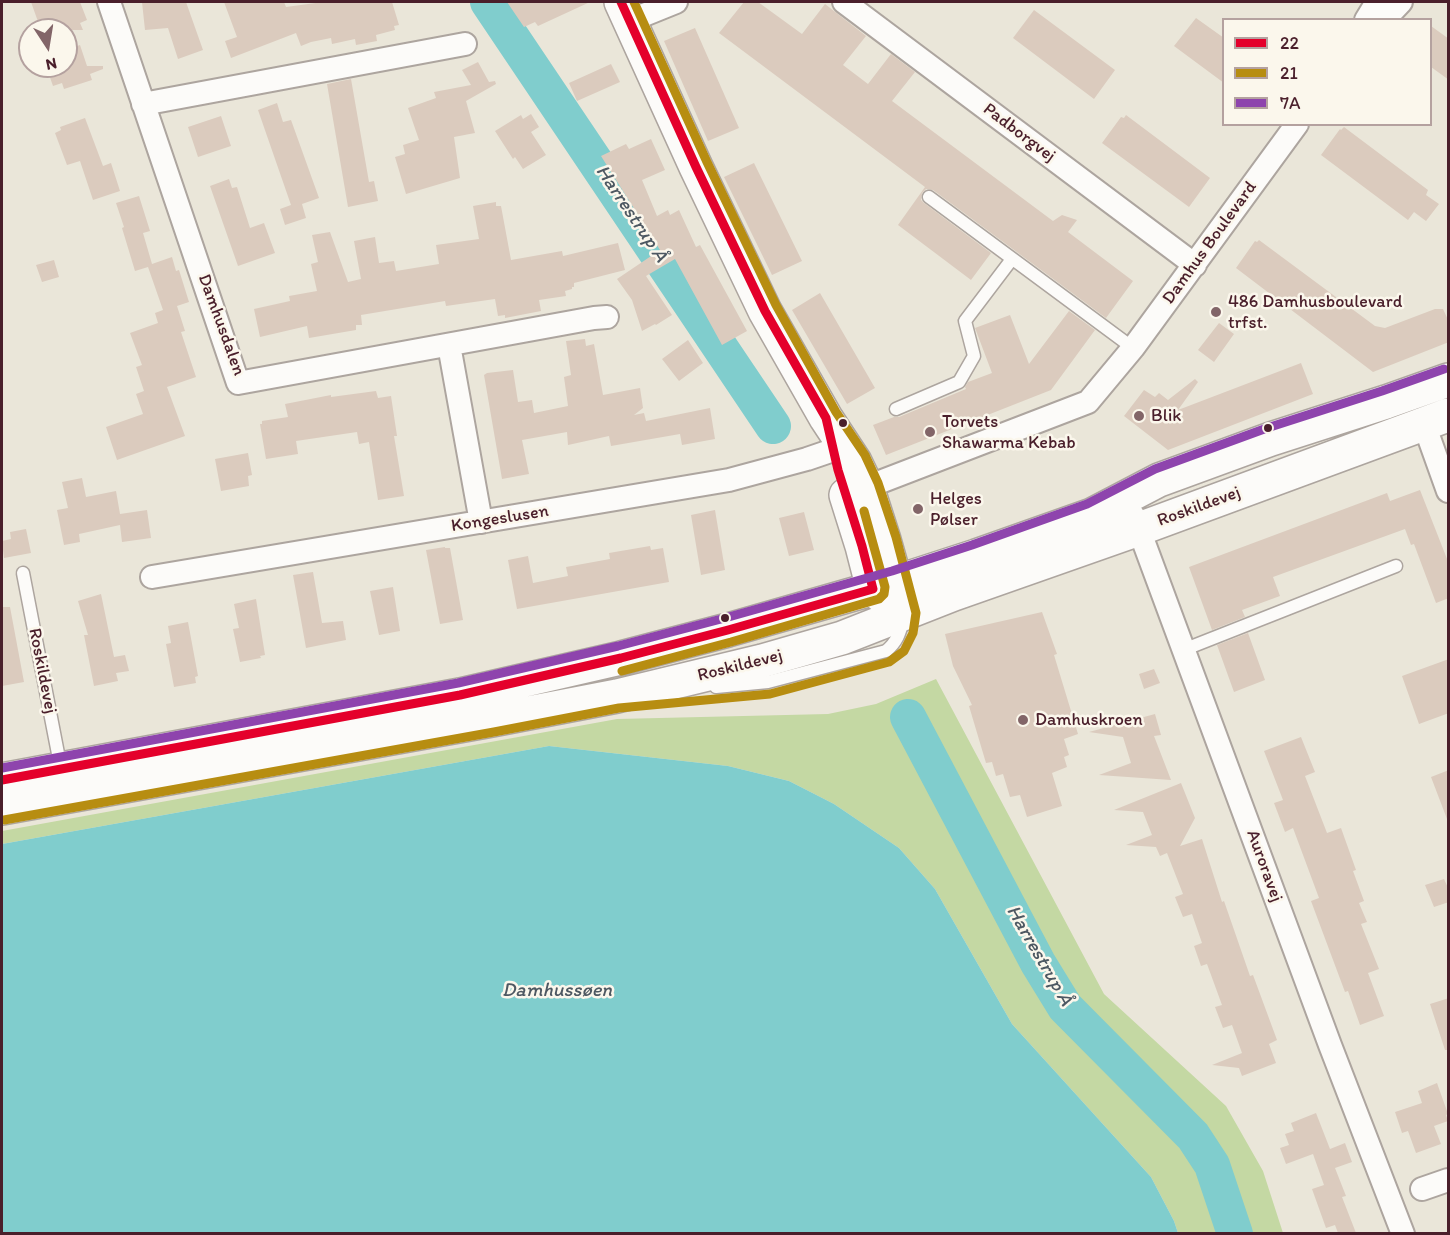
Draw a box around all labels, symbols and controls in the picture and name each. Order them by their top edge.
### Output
north arrow [18,18,78,78]
legend [1222,18,1432,126]
text: 22 [1280,32,1299,54]
text: N [44,54,59,75]
text: 21 [1280,62,1298,84]
text: 7A [1280,92,1300,114]
street label: Padborgvej [978,99,1060,167]
water label: Harrestrup Å [590,161,672,267]
street label: Damhus Boulevard [1158,177,1262,309]
street label: Damhusdalen [193,271,249,379]
place label: 486 Damhusboulevard trfst. [1228,291,1402,334]
marker: 486 Damhusboulevard trfst. [1209,305,1223,319]
place label: Blik [1151,405,1182,427]
marker: Blik [1132,409,1146,423]
place label: Torvets Shawarma Kebab [942,411,1076,454]
unlabelled marker [837,417,849,429]
unlabelled marker [1262,422,1274,434]
marker: Torvets Shawarma Kebab [923,425,937,439]
street label: Roskildevej [1155,482,1243,532]
place label: Helges Pølser [930,488,982,530]
street label: Kongeslusen [450,501,550,537]
marker: Helges Pølser [911,502,925,516]
unlabelled marker [719,612,731,624]
street label: Roskildevej [23,626,61,716]
street label: Roskildevej [695,645,785,687]
place label: Damhuskroen [1035,709,1143,731]
marker: Damhuskroen [1016,713,1030,727]
street label: Auroravej [1241,827,1287,905]
water label: Harrestrup Å [1001,901,1077,1011]
water label: Damhussøen [502,979,612,1003]

